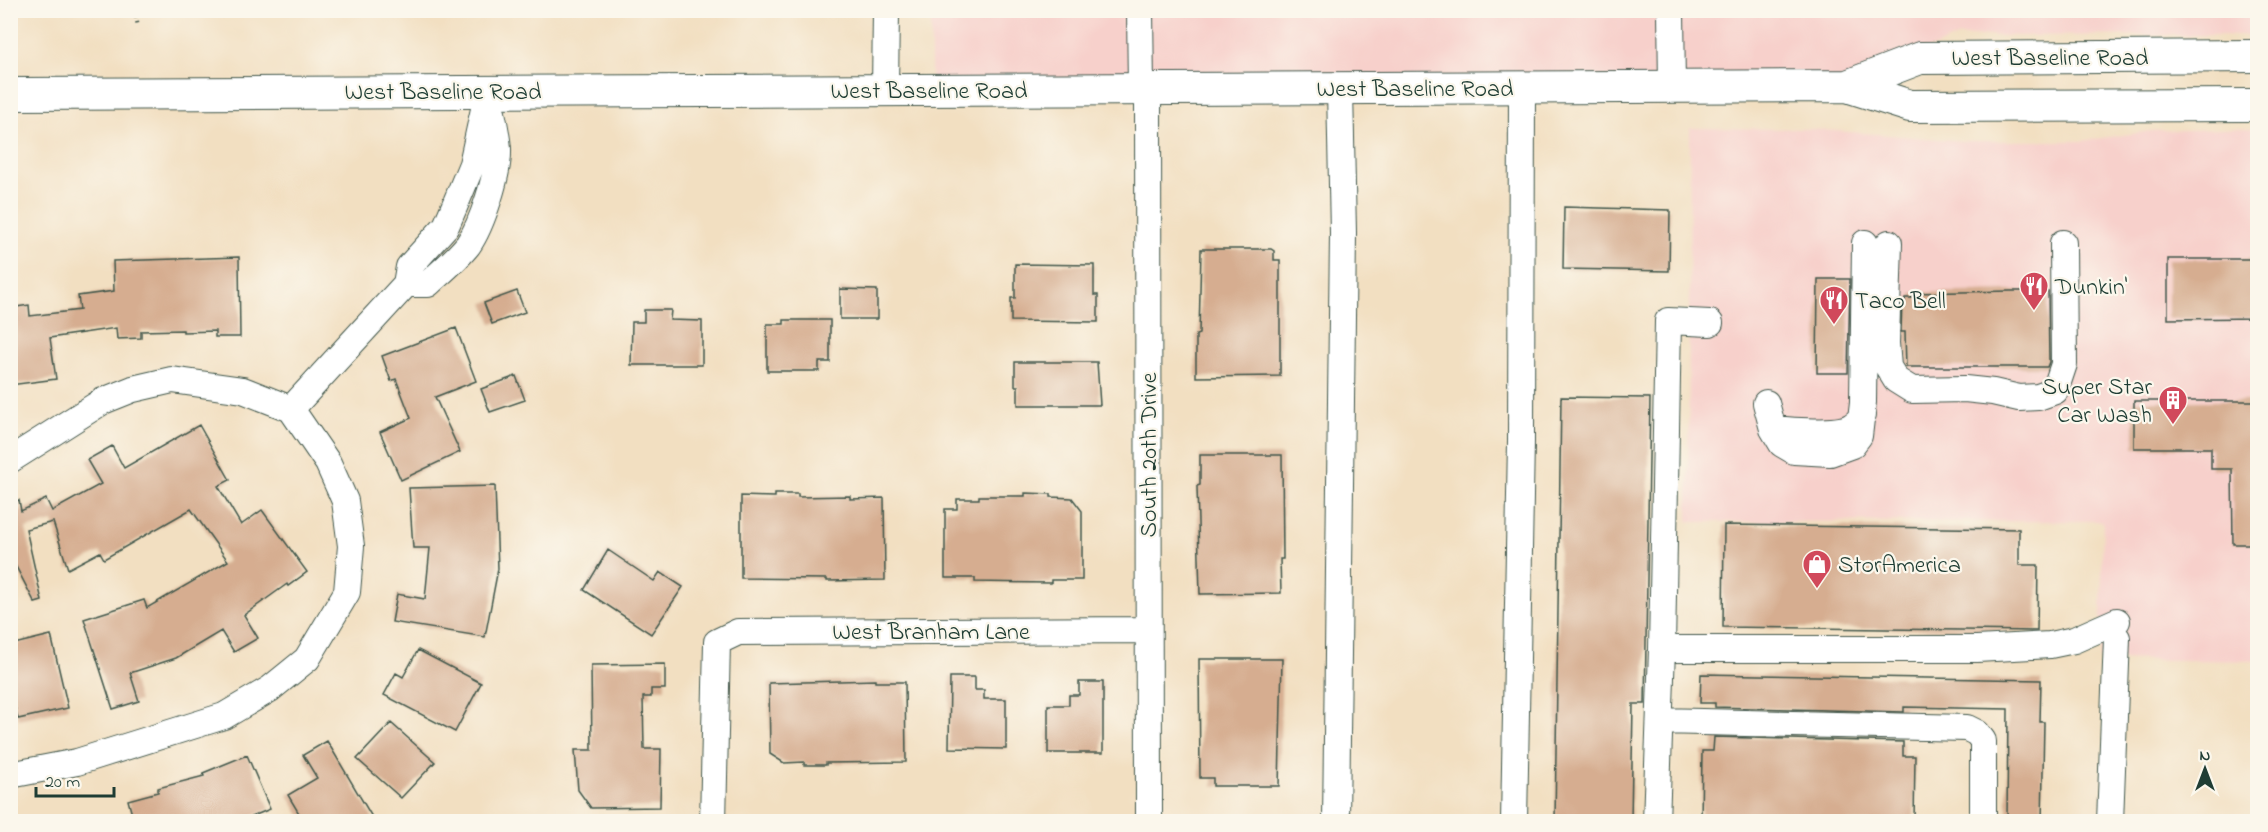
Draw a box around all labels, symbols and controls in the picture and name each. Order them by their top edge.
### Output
street label: West Baseline Road [1952,42,2149,77]
street label: West Baseline Road [1317,73,1514,108]
street label: West Baseline Road [831,75,1028,110]
street label: West Baseline Road [345,76,542,111]
restaurant icon: Dunkin' [2018,270,2050,312]
place label: Dunkin' [2054,271,2128,306]
restaurant icon: Taco Bell [1818,284,1850,326]
place label: Taco Bell [1855,285,1946,320]
place label: Super Star Car Wash [2042,371,2153,434]
street label: South 20th Drive [1133,372,1168,537]
building icon: Super Star Car Wash [2157,384,2189,426]
shop icon: StorAmerica [1801,548,1833,590]
place label: StorAmerica [1838,549,1961,584]
street label: West Branham Lane [832,616,1030,651]
north arrow [2175,739,2235,799]
text: N [2200,744,2211,768]
scale bar [36,760,114,798]
text: 20 m [45,770,80,796]

